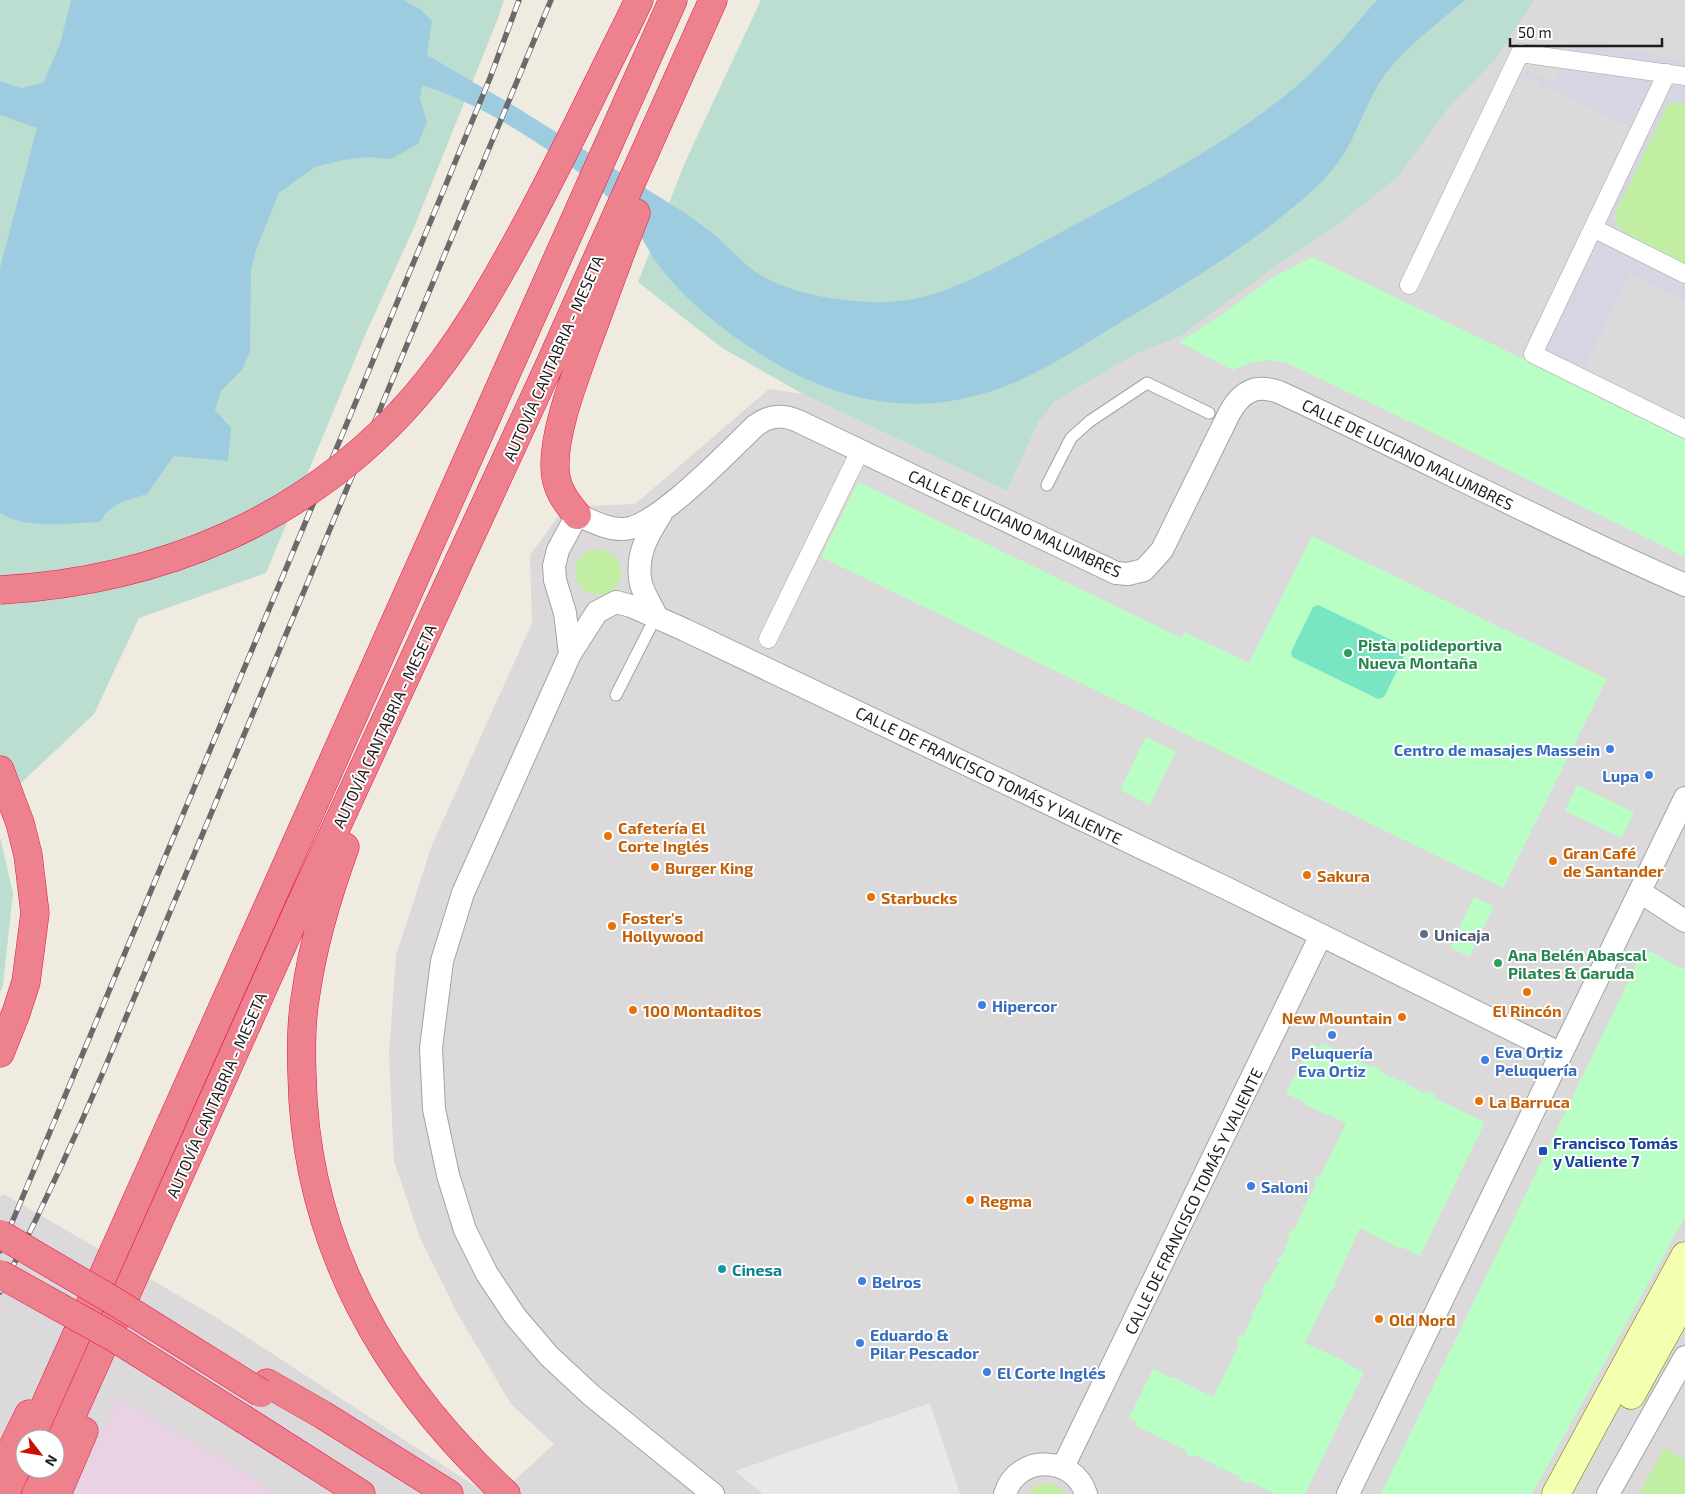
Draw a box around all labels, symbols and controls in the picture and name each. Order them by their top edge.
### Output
scale bar [1510,15,1662,47]
text: 50 m [1518,23,1552,41]
street label: AUTOVÍA CANTABRIA - MESETA [499,252,607,464]
street label: CALLE DE LUCIANO MALUMBRES [1299,394,1517,514]
street label: CALLE DE LUCIANO MALUMBRES [905,465,1125,581]
street label: AUTOVÍA CANTABRIA - MESETA [328,621,440,831]
place label: Pista polideportiva Nueva Montaña [1358,635,1502,672]
marker: Pista polideportiva Nueva Montaña [1342,647,1354,659]
street label: CALLE DE FRANCISCO TOMÁS Y VALIENTE [853,702,1125,848]
place label: Centro de masajes Massein [1394,740,1600,759]
marker: Centro de masajes Massein [1604,743,1616,755]
place label: Lupa [1602,766,1639,785]
marker: Lupa [1643,769,1655,781]
place label: Cafetería El Corte Inglés [618,818,709,855]
marker: Cafetería El Corte Inglés [602,830,614,842]
place label: Gran Café de Santander [1563,843,1664,880]
marker: Gran Café de Santander [1547,855,1559,867]
place label: Burger King [665,858,754,877]
marker: Burger King [649,861,661,873]
place label: Sakura [1317,866,1370,885]
marker: Sakura [1301,869,1313,881]
place label: Starbucks [881,888,957,907]
marker: Starbucks [865,891,877,903]
place label: Foster's Hollywood [622,908,704,946]
marker: Foster's Hollywood [606,920,618,932]
place label: Unicaja [1434,925,1490,944]
marker: Unicaja [1418,928,1430,940]
place label: Ana Belén Abascal Pilates & Garuda [1508,945,1648,982]
marker: Ana Belén Abascal Pilates & Garuda [1492,957,1504,969]
marker: El Rincón [1521,986,1533,998]
street label: AUTOVÍA CANTABRIA - MESETA [162,989,270,1201]
place label: Hipercor [992,996,1057,1015]
marker: Hipercor [976,999,988,1011]
place label: 100 Montaditos [643,1001,761,1020]
place label: El Rincón [1492,1001,1562,1020]
marker: 100 Montaditos [627,1004,639,1016]
place label: New Mountain [1282,1008,1392,1027]
marker: New Mountain [1396,1011,1408,1023]
marker: Peluquería Eva Ortiz [1326,1029,1338,1041]
place label: Eva Ortiz Peluquería [1495,1042,1577,1079]
place label: Peluquería Eva Ortiz [1291,1043,1373,1080]
marker: Eva Ortiz Peluquería [1479,1054,1491,1066]
street label: CALLE DE FRANCISCO TOMÁS Y VALIENTE [1120,1065,1266,1337]
place label: La Barruca [1489,1092,1570,1111]
marker: La Barruca [1473,1095,1485,1107]
place label: Francisco Tomás y Valiente 7 [1553,1133,1678,1171]
marker: Francisco Tomás y Valiente 7 [1537,1145,1549,1157]
place label: Saloni [1261,1177,1308,1196]
marker: Saloni [1245,1180,1257,1192]
place label: Regma [980,1191,1032,1210]
marker: Regma [964,1194,976,1206]
place label: Cinesa [732,1260,782,1279]
marker: Cinesa [716,1263,728,1275]
place label: Belros [872,1272,921,1291]
marker: Belros [856,1275,868,1287]
place label: Old Nord [1389,1310,1456,1329]
marker: Old Nord [1373,1313,1385,1325]
place label: Eduardo & Pilar Pescador [870,1325,979,1362]
marker: Eduardo & Pilar Pescador [854,1337,866,1349]
place label: El Corte Inglés [997,1363,1106,1382]
marker: El Corte Inglés [981,1366,993,1378]
north arrow [15,1429,65,1479]
text: N [42,1452,61,1470]

